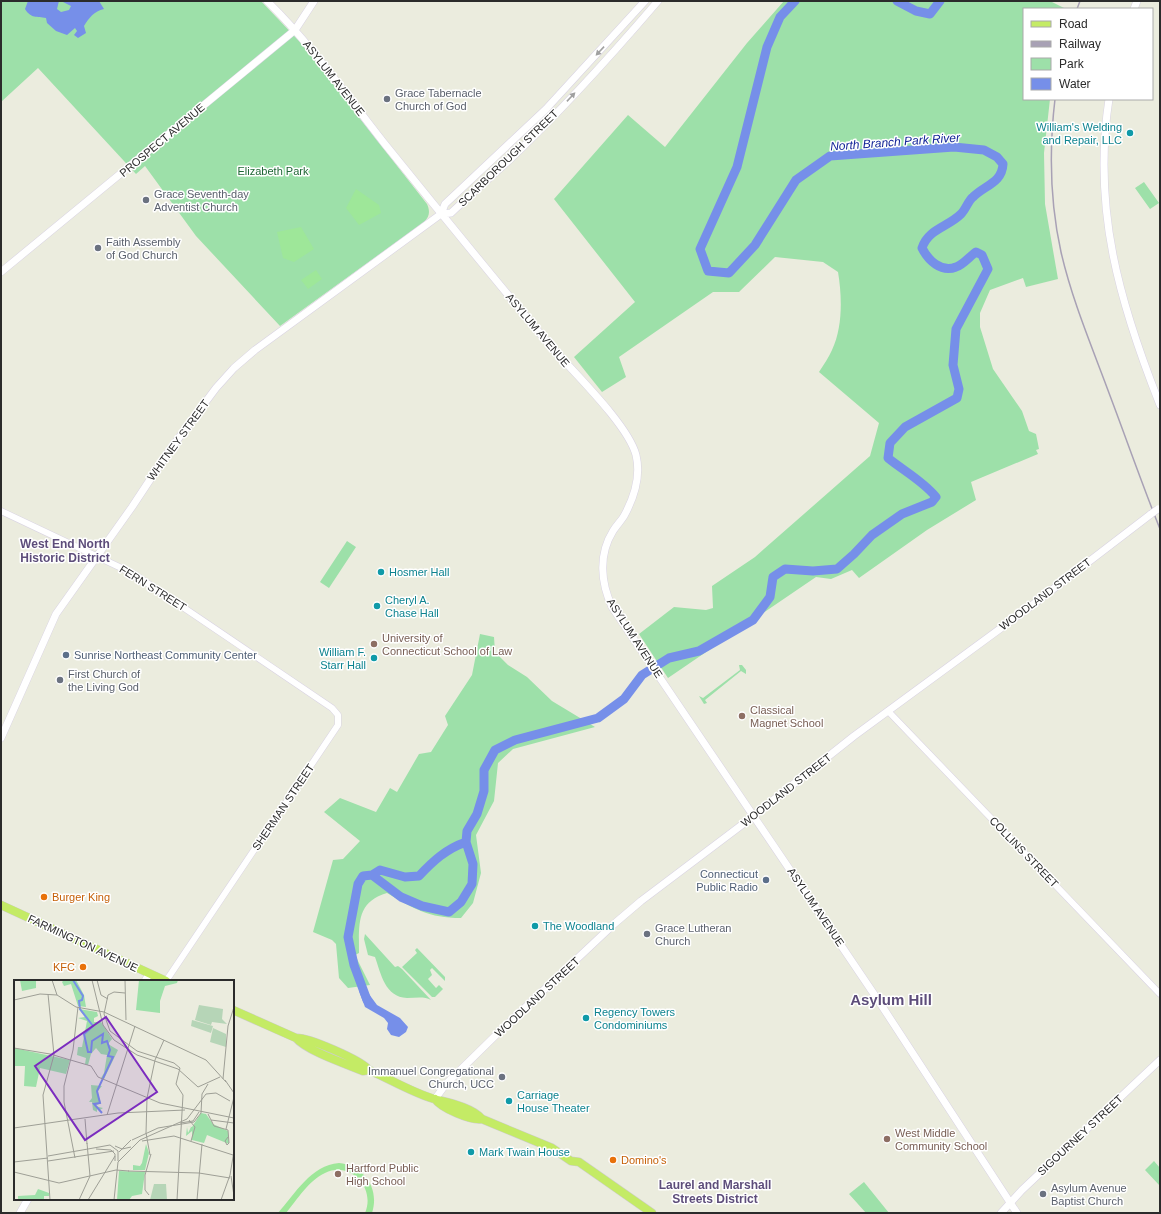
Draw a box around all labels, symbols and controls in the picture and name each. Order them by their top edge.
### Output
legend [1023,8,1153,100]
text: Road [1059,17,1088,31]
text: Railway [1059,37,1101,51]
street label: ASYLUM AVENUE [301,38,367,118]
one-way arrow [595,46,605,56]
text: Park [1059,57,1085,71]
text: Water [1059,77,1091,91]
place label: Grace Tabernacle Church of God [395,87,482,112]
one-way arrow [566,92,576,102]
marker: Grace Tabernacle Church of God [382,94,392,104]
street label: PROSPECT AVENUE [117,101,207,179]
street label: SCARBOROUGH STREET [456,107,561,209]
place label: William's Welding and Repair, LLC [1036,121,1122,146]
marker: William's Welding and Repair, LLC [1125,128,1135,138]
water label: North Branch Park River [830,130,961,154]
park label: Elizabeth Park [238,165,309,177]
place label: Grace Seventh-day Adventist Church [154,188,249,213]
marker: Grace Seventh-day Adventist Church [141,195,151,205]
place label: Faith Assembly of God Church [106,236,181,261]
marker: Faith Assembly of God Church [93,243,103,253]
street label: ASYLUM AVENUE [504,291,572,369]
street label: WHITNEY STREET [145,397,212,483]
district label: West End North Historic District [20,537,110,565]
street label: WOODLAND STREET [997,556,1093,632]
street label: FERN STREET [117,563,189,613]
place label: Hosmer Hall [389,566,450,578]
marker: Hosmer Hall [376,567,386,577]
place label: Cheryl A. Chase Hall [385,594,439,619]
street label: ASYLUM AVENUE [605,596,665,680]
marker: Cheryl A. Chase Hall [372,601,382,611]
place label: University of Connecticut School of Law [382,632,512,657]
marker: University of Connecticut School of Law [369,639,379,649]
place label: William F. Starr Hall [319,646,366,671]
place label: Sunrise Northeast Community Center [74,649,257,661]
marker: Sunrise Northeast Community Center [61,650,71,660]
marker: William F. Starr Hall [369,653,379,663]
place label: First Church of the Living God [68,668,141,693]
marker: First Church of the Living God [55,675,65,685]
place label: Classical Magnet School [750,704,823,729]
marker: Classical Magnet School [737,711,747,721]
street label: WOODLAND STREET [738,751,834,829]
street label: SHERMAN STREET [250,761,316,852]
street label: COLLINS STREET [987,814,1061,890]
street label: ASYLUM AVENUE [785,865,847,949]
place label: Connecticut Public Radio [696,868,758,893]
marker: Connecticut Public Radio [761,875,771,885]
place label: Burger King [52,891,110,903]
marker: Burger King [39,892,49,902]
street label: FARMINGTON AVENUE [26,912,140,974]
place label: The Woodland [543,920,614,932]
marker: The Woodland [530,921,540,931]
place label: Grace Lutheran Church [655,922,731,947]
marker: Grace Lutheran Church [642,929,652,939]
street label: WOODLAND STREET [492,954,582,1039]
place label: KFC [53,961,75,973]
marker: KFC [78,962,88,972]
inset map [14,980,234,1200]
district label: Asylum Hill [850,991,932,1008]
place label: Regency Towers Condominiums [594,1006,676,1031]
marker: Regency Towers Condominiums [581,1013,591,1023]
place label: Immanuel Congregational Church, UCC [368,1065,494,1090]
marker: Immanuel Congregational Church, UCC [497,1072,507,1082]
place label: Carriage House Theater [517,1089,590,1114]
street label: SIGOURNEY STREET [1035,1092,1125,1178]
marker: Carriage House Theater [504,1096,514,1106]
place label: West Middle Community School [895,1127,987,1152]
marker: West Middle Community School [882,1134,892,1144]
place label: Mark Twain House [479,1146,570,1158]
marker: Mark Twain House [466,1147,476,1157]
place label: Domino's [621,1154,667,1166]
marker: Domino's [608,1155,618,1165]
place label: Hartford Public High School [346,1162,419,1187]
marker: Hartford Public High School [333,1169,343,1179]
district label: Laurel and Marshall Streets District [659,1178,771,1206]
place label: Asylum Avenue Baptist Church [1051,1182,1127,1207]
marker: Asylum Avenue Baptist Church [1038,1189,1048,1199]

